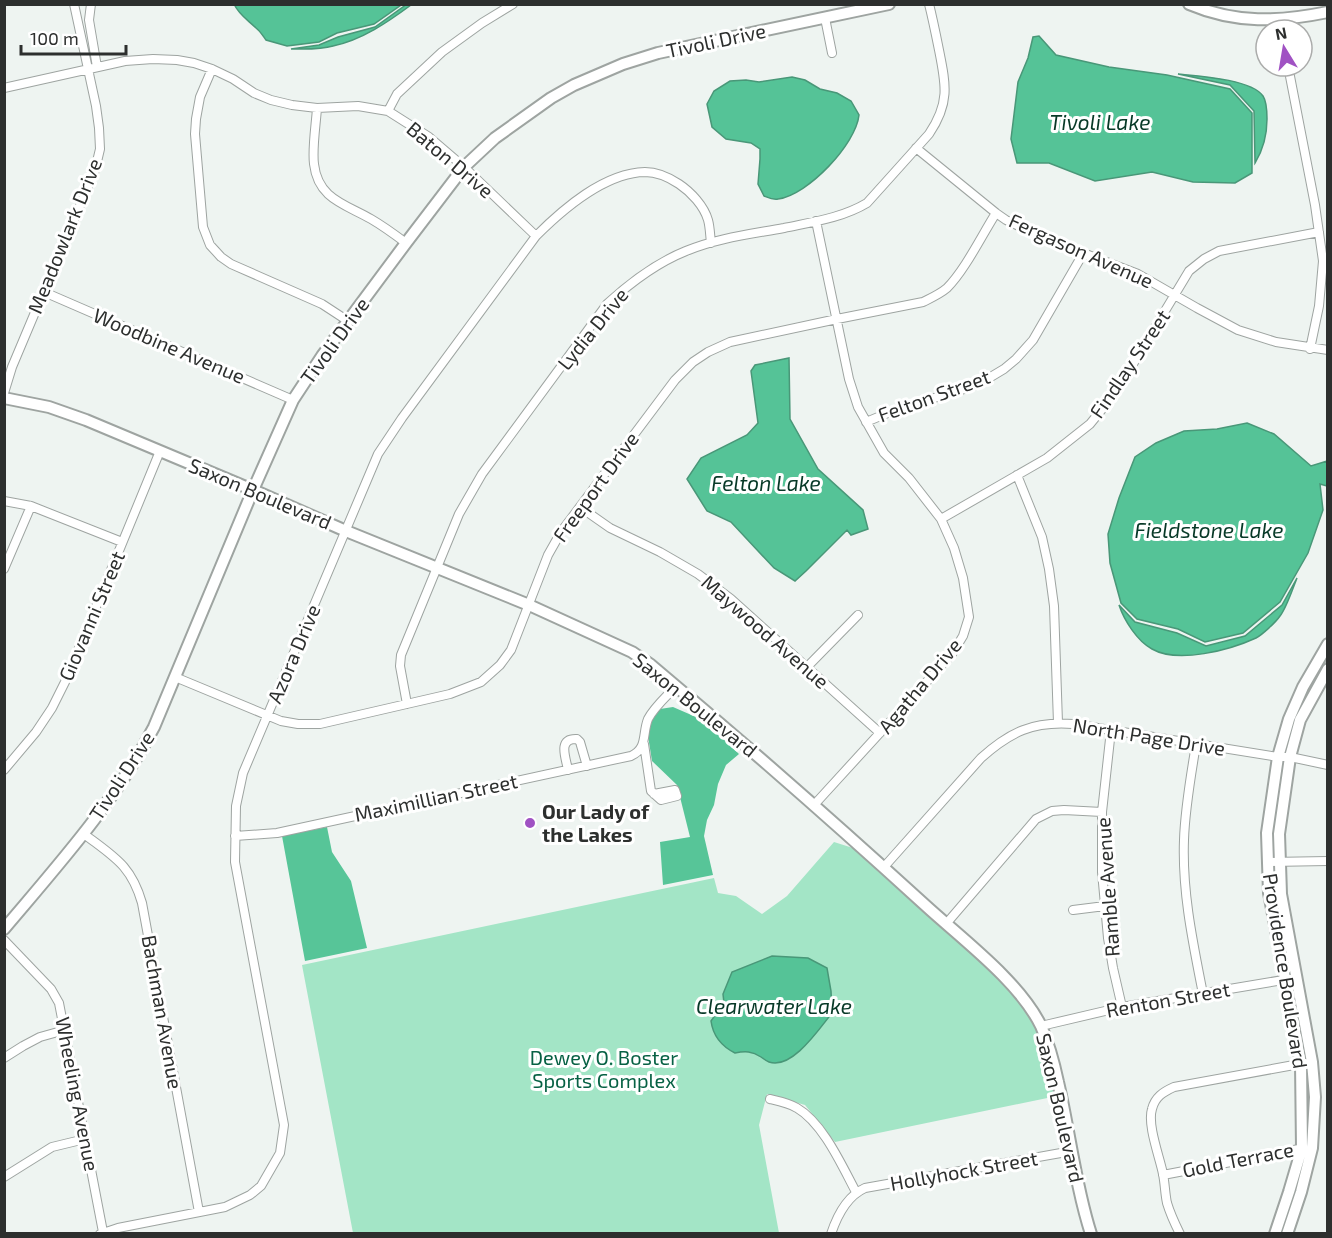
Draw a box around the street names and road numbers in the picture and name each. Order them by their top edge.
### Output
street label: Tivoli Drive [664,18,768,62]
street label: Baton Drive [402,116,499,202]
street label: Meadowlark Drive [22,154,106,317]
street label: Fergason Avenue [1006,208,1157,293]
street label: Lydia Drive [552,282,633,374]
street label: Tivoli Drive [295,292,374,388]
street label: Woodbine Avenue [90,302,249,388]
street label: Findlay Street [1084,304,1175,422]
street label: Felton Street [874,364,993,426]
street label: Freeport Drive [547,427,643,546]
street label: Saxon Boulevard [185,452,335,534]
street label: Giovanni Street [53,547,129,684]
street label: Maywood Avenue [697,569,834,693]
street label: Azora Drive [262,601,325,707]
street label: Agatha Drive [873,633,966,738]
street label: Saxon Boulevard [629,647,762,762]
street label: North Page Drive [1071,712,1227,760]
street label: Tivoli Drive [84,726,159,824]
street label: Maximillian Street [352,768,520,826]
street label: Ramble Avenue [1090,816,1124,958]
street label: Providence Boulevard [1259,871,1313,1070]
street label: Bachman Avenue [138,933,188,1091]
street label: Renton Street [1104,976,1232,1022]
street label: Wheeling Avenue [51,1015,105,1173]
street label: Saxon Boulevard [1032,1031,1090,1185]
street label: Gold Terrace [1180,1136,1295,1182]
street label: Hollyhock Street [888,1145,1040,1195]

